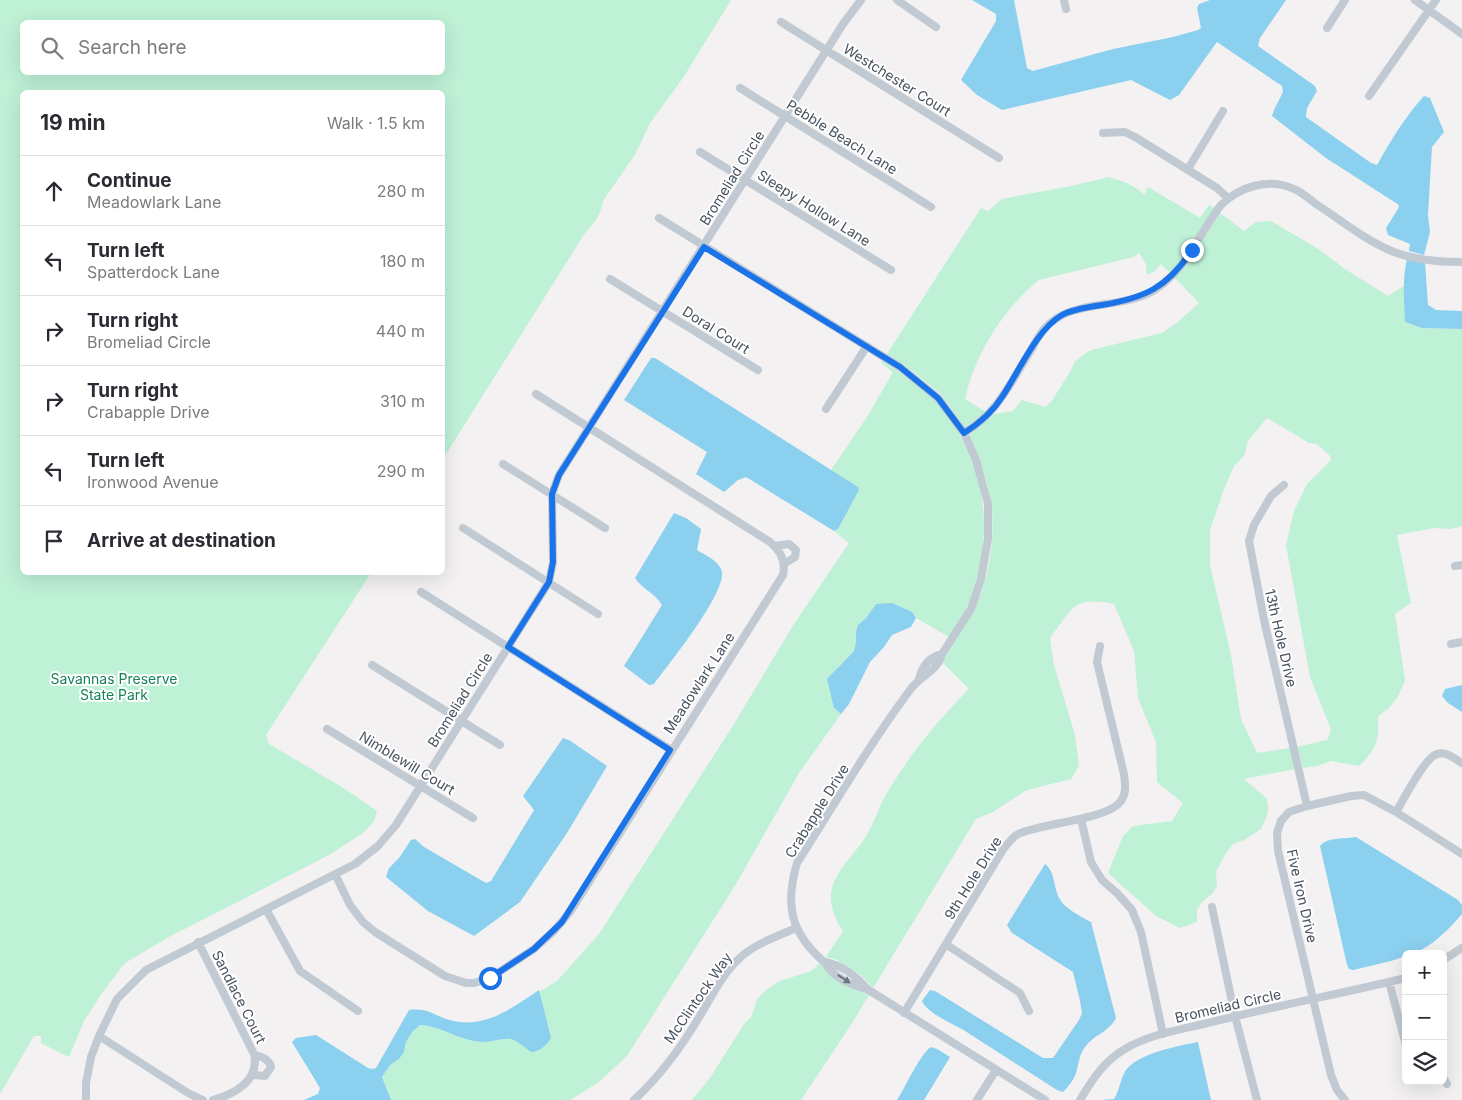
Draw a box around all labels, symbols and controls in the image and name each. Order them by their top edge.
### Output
search box [20,20,445,75]
icon: search [38,34,66,62]
text: Search here [78,36,187,59]
street label: Westchester Court [840,40,955,120]
street label: Pebble Beach Lane [784,96,901,178]
text: 19 min [40,110,106,135]
text: Walk · 1.5 km [327,113,425,133]
street label: Bromeliad Circle [696,127,768,228]
street label: Sleepy Hollow Lane [755,166,874,249]
text: Continue [87,169,172,192]
icon: ahead [40,177,68,205]
text: 280 m [377,181,425,201]
text: Meadowlark Lane [87,192,221,212]
text: Turn left [87,239,165,262]
route end [1181,239,1204,262]
icon: left [40,247,68,275]
text: 180 m [380,251,425,271]
text: Spatterdock Lane [87,262,220,282]
street label: Doral Court [680,302,753,357]
text: Turn right [87,309,178,332]
icon: right [40,317,68,345]
text: 440 m [376,321,425,341]
text: Bromeliad Circle [87,332,211,352]
text: Turn right [87,379,178,402]
icon: right [40,387,68,415]
text: 310 m [380,391,425,411]
text: Crabapple Drive [87,402,210,422]
text: Turn left [87,449,165,472]
icon: left [40,457,68,485]
text: 290 m [377,461,425,481]
text: Ironwood Avenue [87,472,219,492]
icon: arrive [40,527,68,555]
text: Arrive at destination [87,529,276,552]
street label: 13th Hole Drive [1262,587,1301,689]
street label: Meadowlark Lane [659,629,738,737]
street label: Bromeliad Circle [424,649,496,750]
park label: Savannas Preserve State Park [51,670,177,703]
street label: Nimblewill Court [356,727,459,798]
street label: Crabapple Drive [781,761,852,861]
street label: 9th Hole Drive [940,833,1005,922]
street label: Five Iron Drive [1283,847,1322,944]
street label: Sandlace Court [209,947,270,1046]
street label: McClintock Way [660,949,735,1046]
map controls [1402,950,1447,1085]
button: + [1402,950,1447,995]
route start [479,967,502,990]
one-way arrow [837,975,850,984]
street label: Bromeliad Circle [1173,985,1283,1026]
button: − [1402,995,1447,1040]
button: layers [1402,1040,1447,1085]

